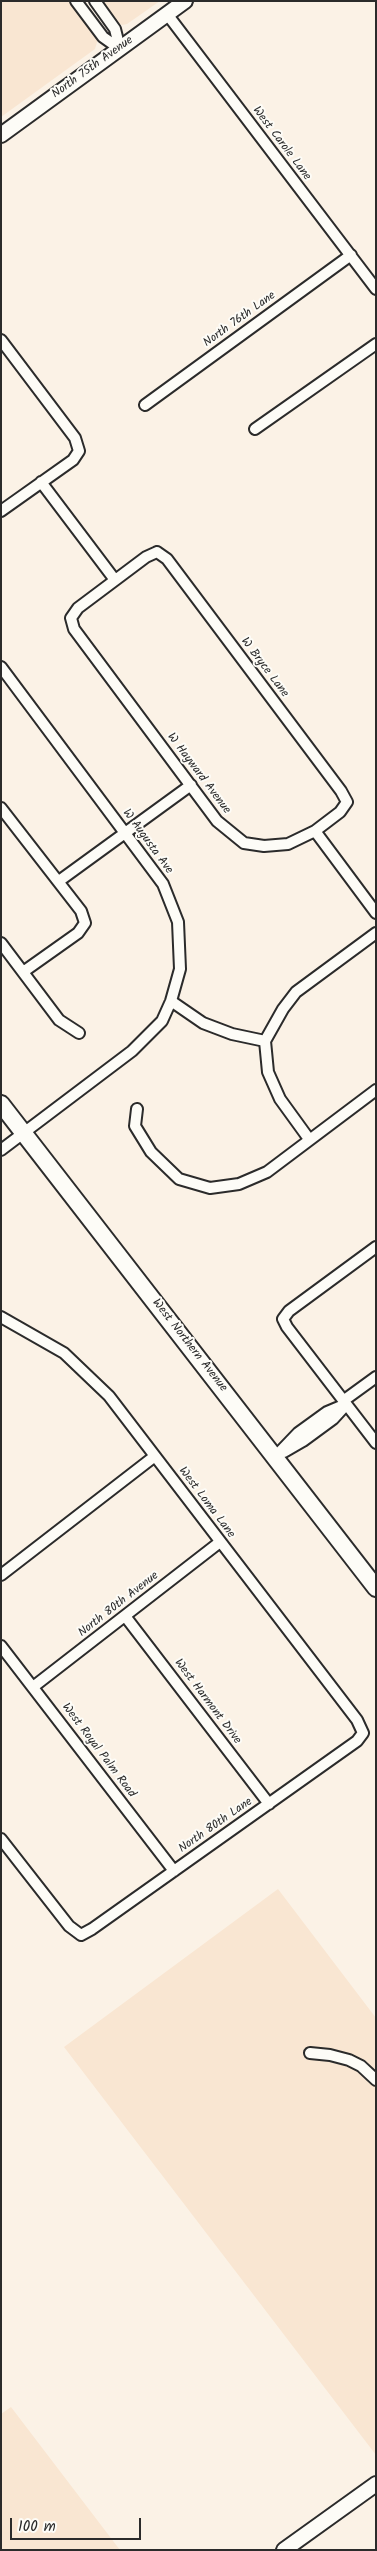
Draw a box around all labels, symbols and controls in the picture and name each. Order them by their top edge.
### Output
street label: North 75th Avenue [50,34,136,102]
street label: West Carole Lane [249,104,313,184]
street label: North 76th Lane [201,289,279,351]
street label: W Bryce Lane [237,635,291,701]
street label: W Hayward Avenue [163,731,233,817]
street label: W Augusta Ave [119,807,175,877]
street label: West Northern Avenue [148,1297,230,1395]
street label: West Loma Lane [175,1465,237,1541]
street label: North 80th Avenue [76,1569,162,1641]
street label: West Harmont Drive [170,1657,244,1747]
street label: West Royal Palm Road [58,1701,138,1801]
street label: North 80th Lane [176,1795,256,1857]
scale bar [12,2508,144,2540]
text: 100 m [18,2515,56,2539]

